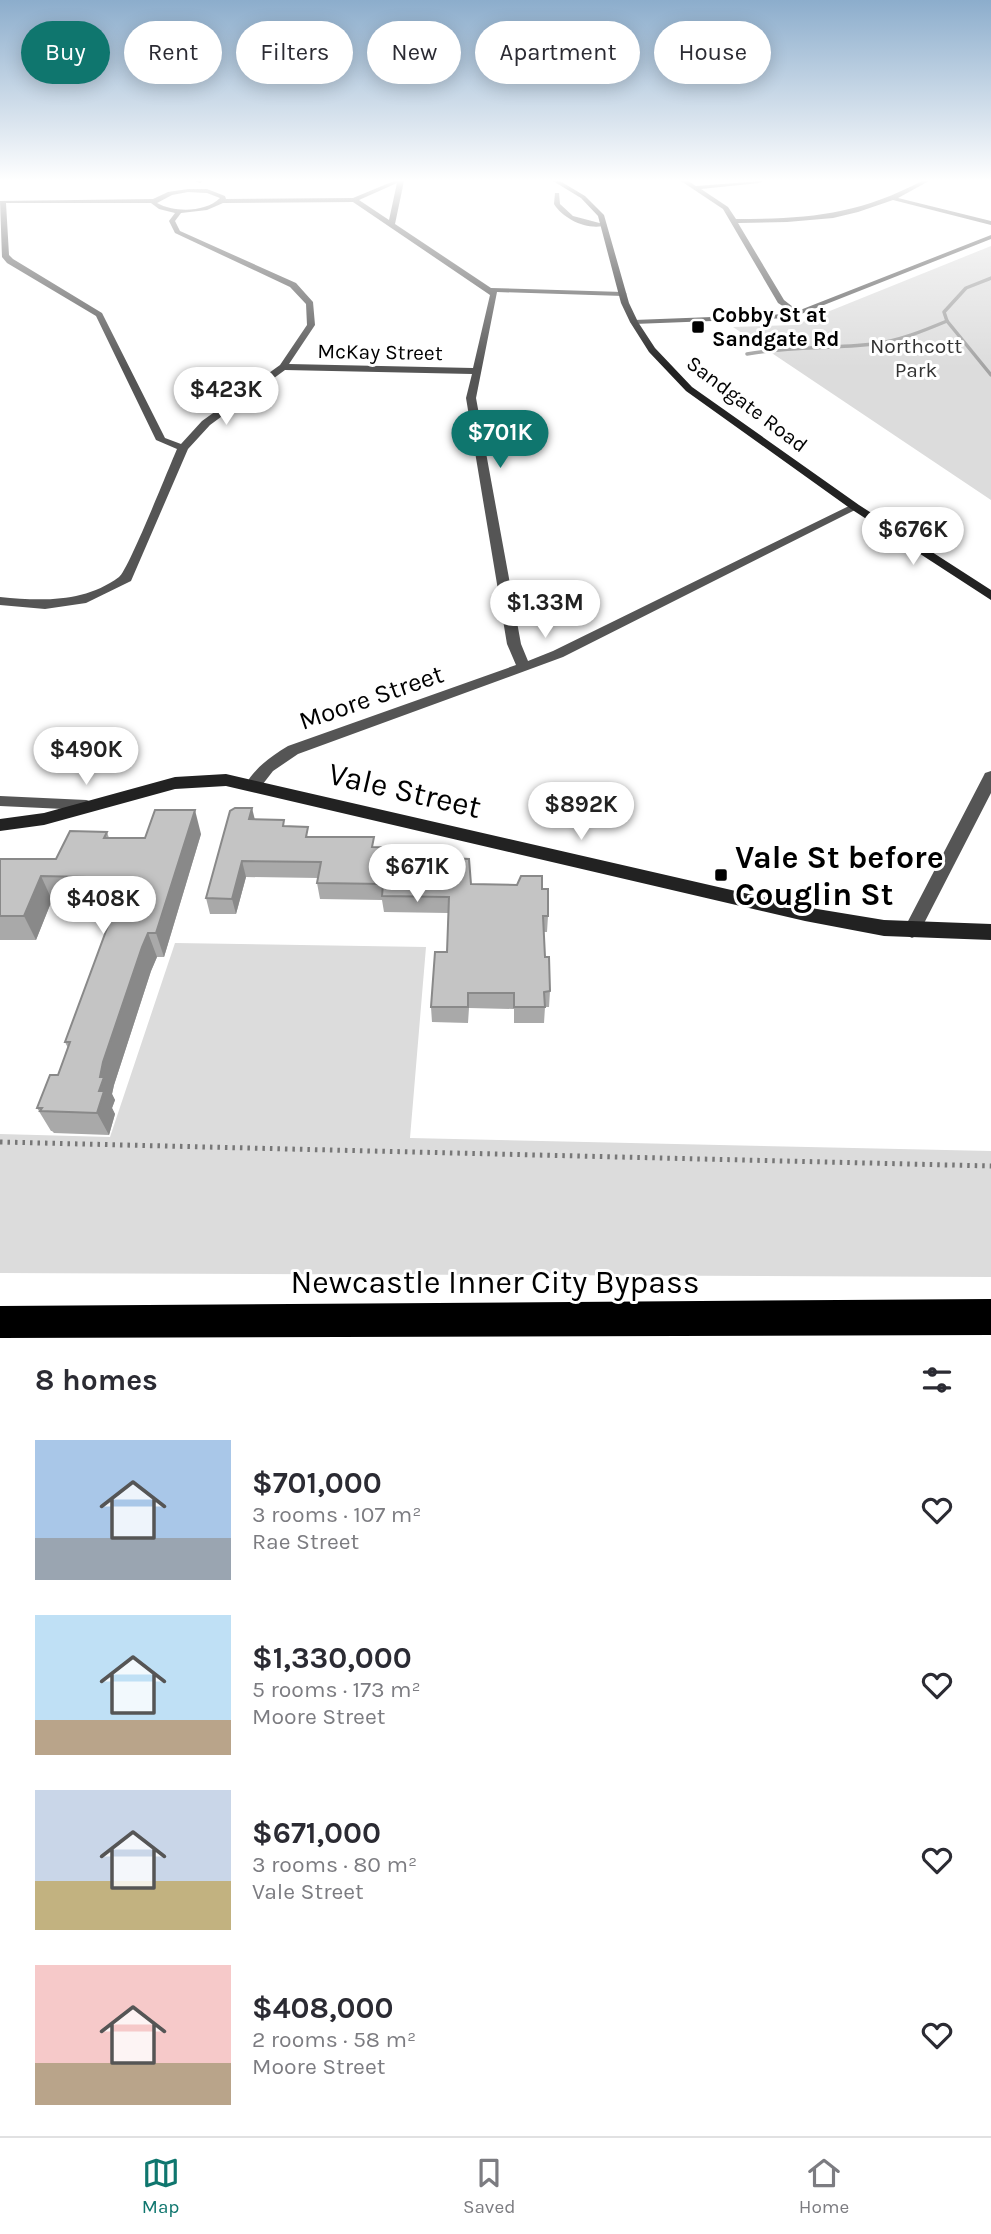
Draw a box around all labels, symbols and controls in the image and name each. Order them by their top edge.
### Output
chip: Buy [21,21,110,84]
chip: Rent [124,21,222,84]
chip: Filters [236,21,353,84]
chip: New [367,21,461,84]
chip: Apartment [475,21,640,84]
chip: House [654,21,771,84]
place label: Cobby St at Sandgate Rd [712,303,839,351]
marker: Cobby St at Sandgate Rd [690,319,706,335]
park label: Northcott Park [870,334,962,382]
street label: McKay Street [317,339,443,365]
street label: Sandgate Road [682,351,812,457]
pin: $423K [177,368,275,427]
text: $423K [190,376,262,403]
pin: $701K [451,410,549,470]
text: $701K [467,419,533,446]
pin: $676K [864,508,962,567]
text: $676K [878,516,948,543]
pin: $1.33M [488,580,602,640]
text: $1.33M [506,589,584,616]
street label: Moore Street [295,658,448,737]
pin: $490K [37,728,135,787]
text: $490K [49,736,123,763]
street label: Vale Street [325,755,485,826]
pin: $892K [532,782,630,842]
text: $892K [544,791,618,818]
place label: Vale St before Couglin St [735,839,944,913]
pin: $671K [368,844,466,904]
text: $671K [385,853,449,880]
marker: Vale St before Couglin St [713,867,729,883]
pin: $408K [54,876,152,936]
text: $408K [66,885,140,912]
street label: Newcastle Inner City Bypass [290,1264,700,1301]
icon: filters [918,1361,956,1399]
text: 8 homes [35,1362,158,1398]
text: $701,000 [252,1465,382,1501]
icon: home [91,1468,175,1552]
icon: heart [918,1491,956,1529]
text: 3 rooms · 107 m² [252,1501,421,1528]
text: Rae Street [252,1528,359,1555]
text: $1,330,000 [252,1640,412,1676]
icon: home [91,1643,175,1727]
icon: heart [918,1666,956,1704]
text: 5 rooms · 173 m² [252,1676,421,1703]
text: Moore Street [252,1703,385,1730]
text: $671,000 [252,1815,381,1851]
icon: home [91,1818,175,1902]
icon: heart [918,1841,956,1879]
text: 3 rooms · 80 m² [252,1851,417,1878]
text: Vale Street [252,1878,364,1905]
text: $408,000 [252,1990,393,2026]
icon: home [91,1993,175,2077]
icon: heart [918,2016,956,2054]
text: 2 rooms · 58 m² [252,2026,416,2053]
text: Moore Street [252,2053,385,2080]
tab: Map [142,2154,180,2218]
tab: Saved [463,2154,515,2218]
tab: Home [799,2154,849,2218]

